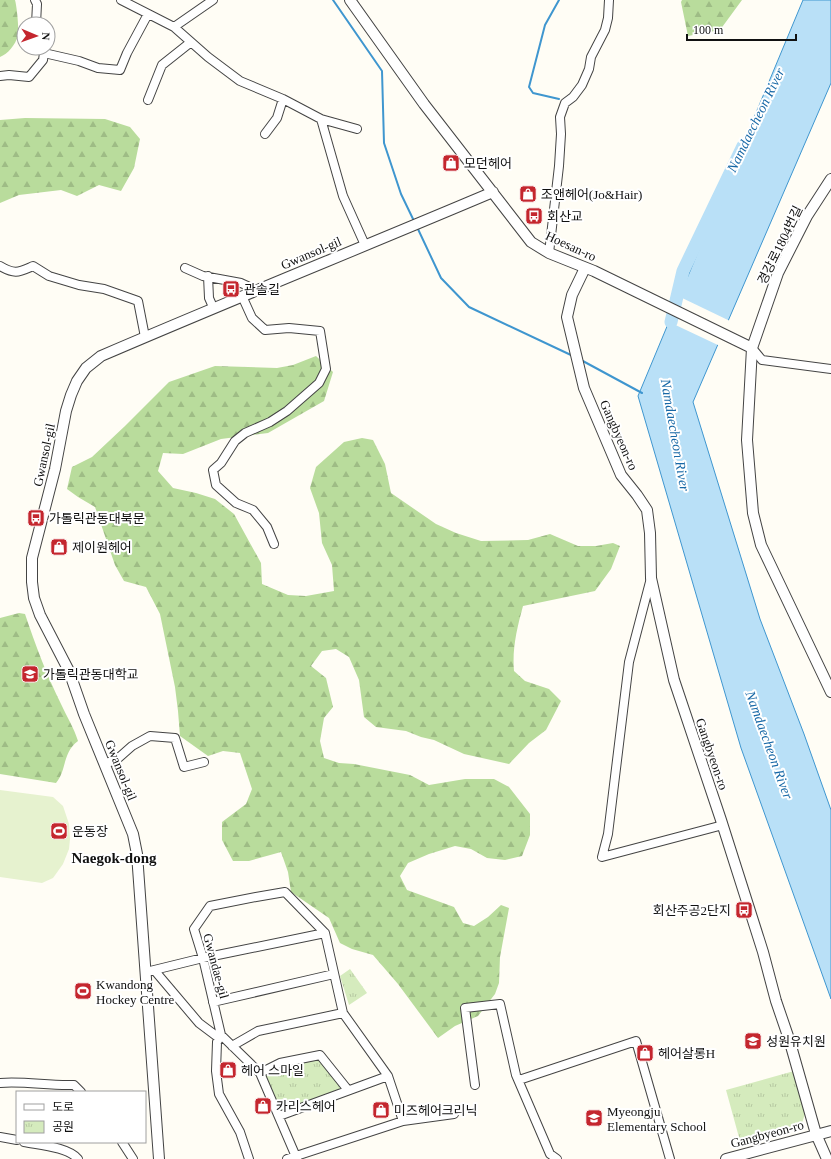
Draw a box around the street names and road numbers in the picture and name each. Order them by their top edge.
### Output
street label: 경강로1804번길 [754,203,806,287]
street label: Hoesan-ro [543,228,599,264]
street label: Gwansol-gil [278,233,344,272]
street label: Gangbyeon-ro [597,398,641,472]
street label: Gwansol-gil [30,422,58,488]
street label: Gangbyeon-ro [693,716,731,792]
street label: Gwansol-gil [102,737,140,803]
street label: Gwandae-gil [200,932,232,1001]
street label: Gangbyeon-ro [729,1117,805,1151]

